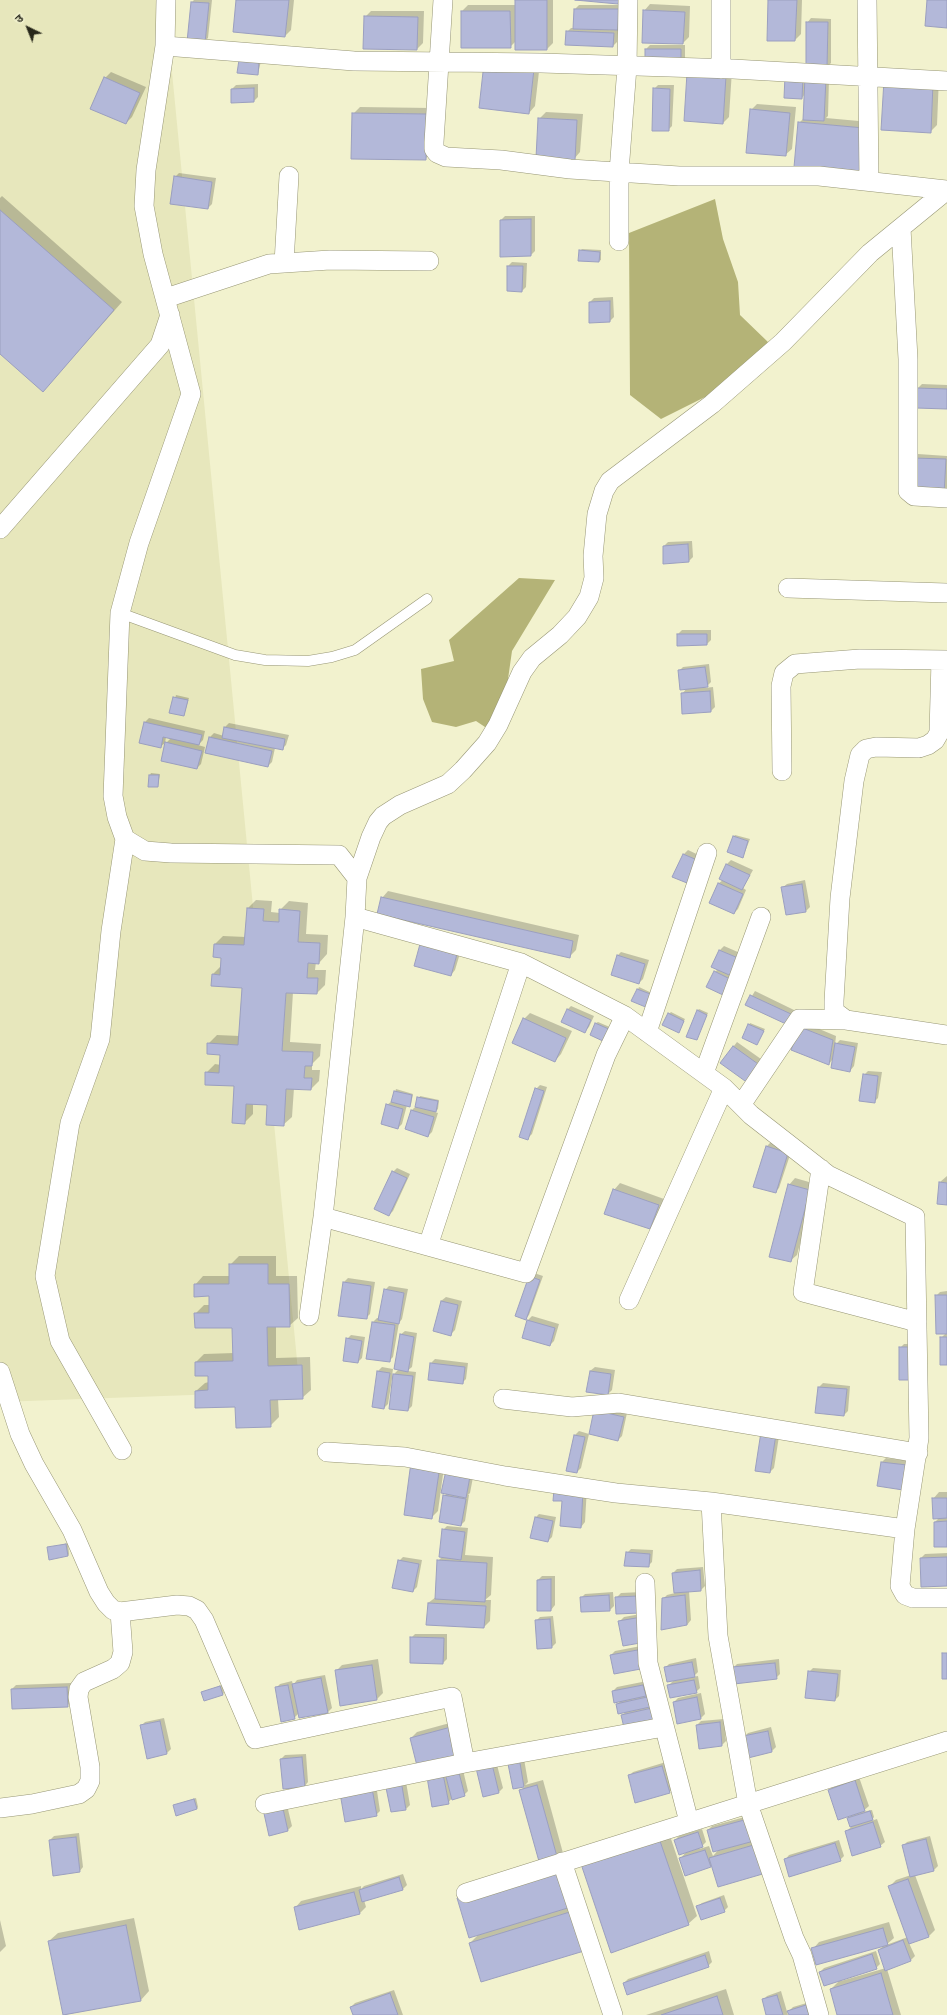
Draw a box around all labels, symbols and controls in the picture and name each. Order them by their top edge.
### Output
north arrow [8,8,48,48]
text: उ [11,10,28,27]

